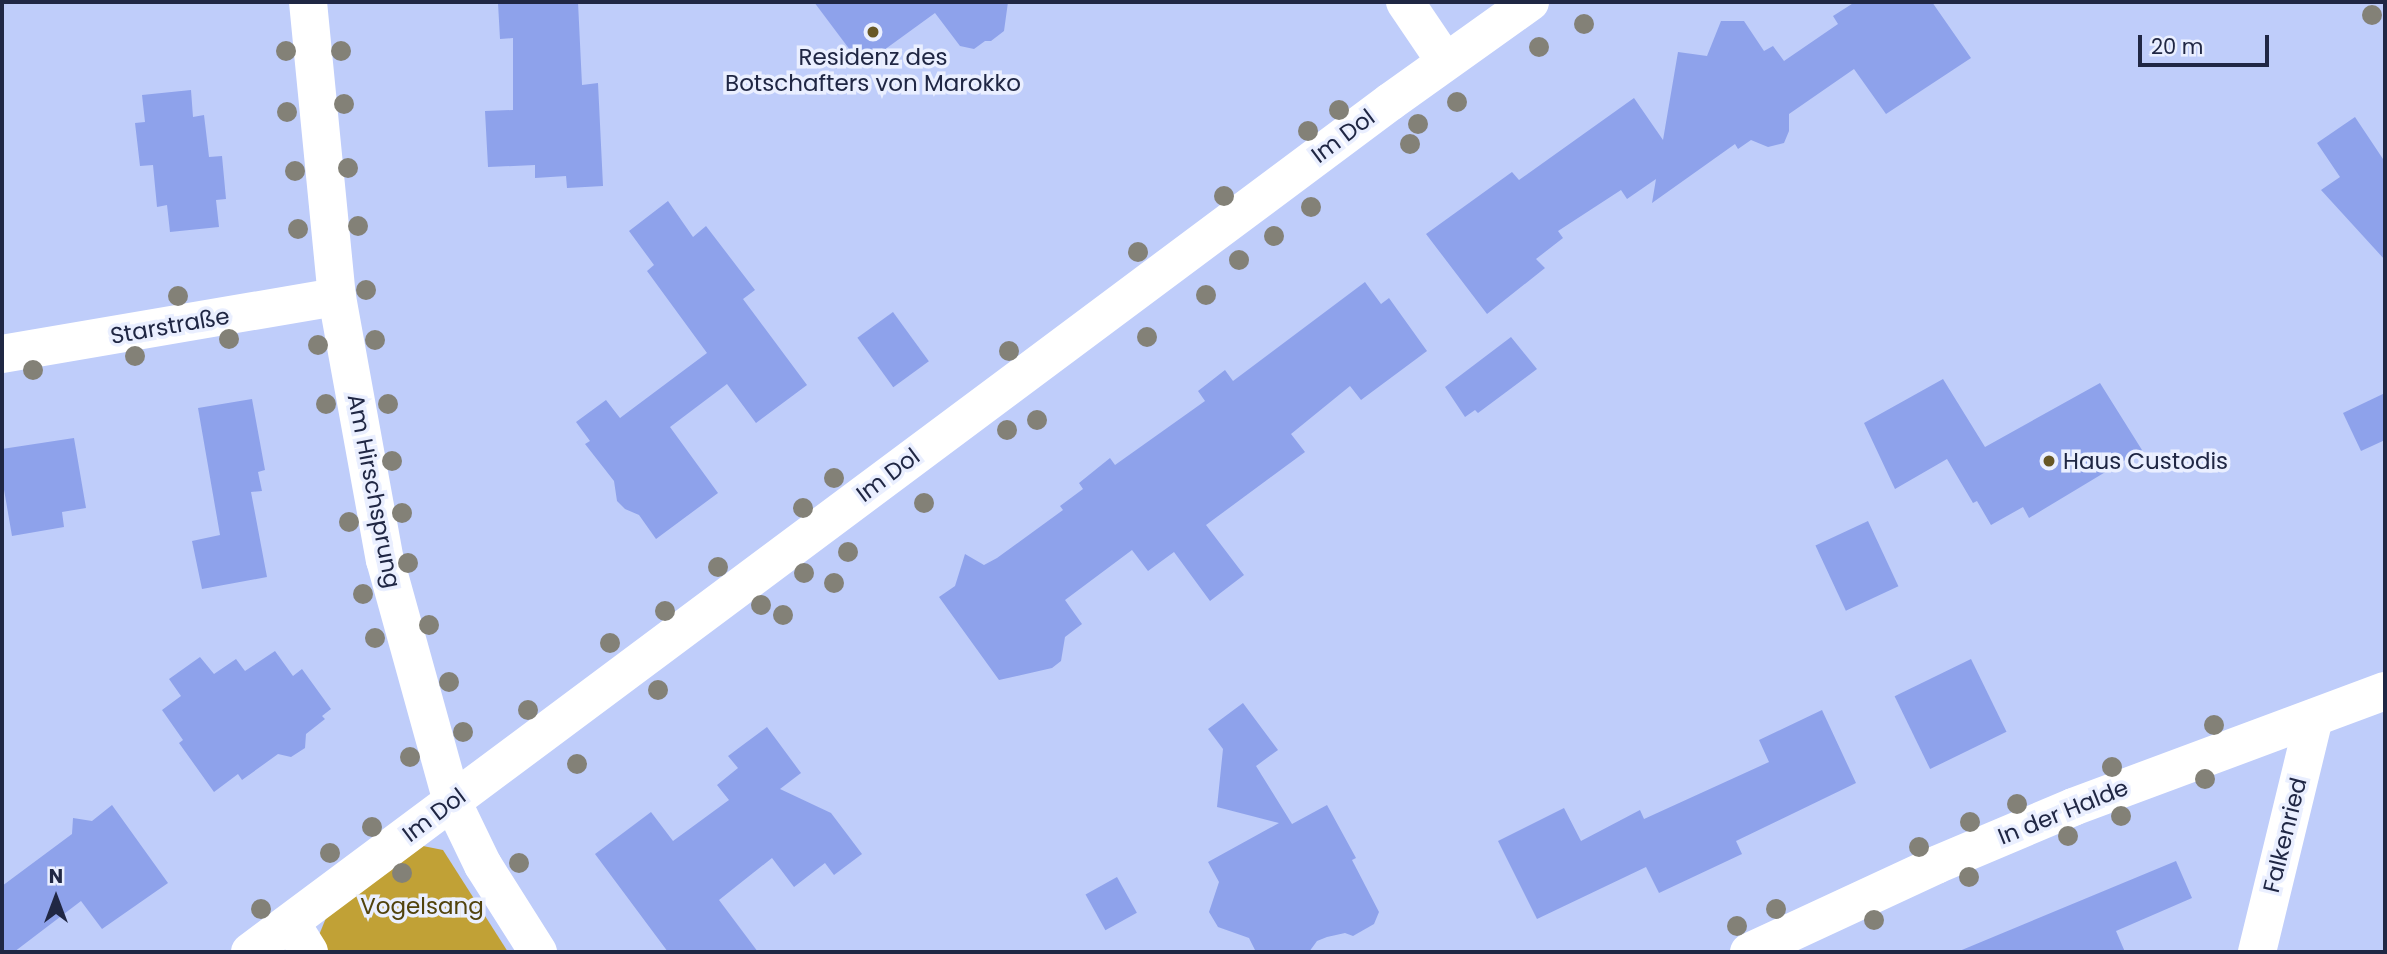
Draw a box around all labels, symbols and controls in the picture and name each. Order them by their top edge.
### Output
scale bar [2142,21,2273,65]
marker: Residenz des Botschafters von Marokko [865,24,881,40]
text: 20 m [2151,32,2204,61]
place label: Residenz des Botschafters von Marokko [725,43,1021,97]
street label: Im Dol [1306,103,1380,169]
street label: Starstraße [108,302,232,350]
street label: Am Hirschsprung [342,392,406,590]
street label: Im Dol [851,442,925,508]
place label: Haus Custodis [2063,447,2228,475]
marker: Haus Custodis [2041,453,2057,469]
street label: In der Halde [1994,773,2132,851]
street label: Falkenried [2257,775,2313,895]
street label: Im Dol [397,782,471,848]
north arrow [21,863,91,933]
text: N [49,863,63,890]
park label: Vogelsang [360,892,484,920]

